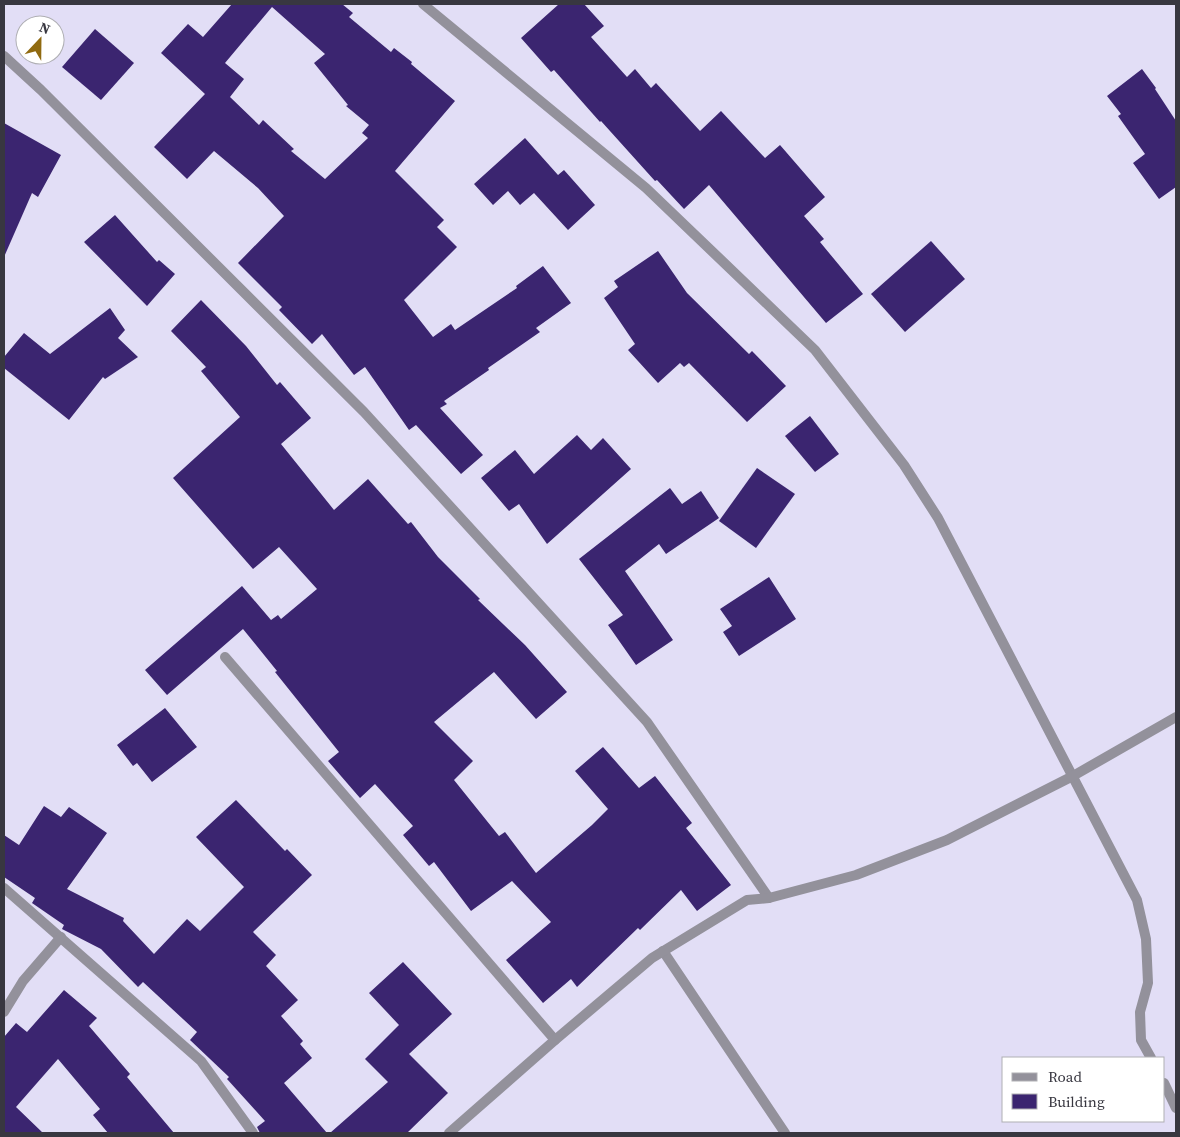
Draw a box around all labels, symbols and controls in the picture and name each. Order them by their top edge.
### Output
north arrow [15,15,65,65]
text: N [36,17,53,39]
legend [1002,1057,1165,1122]
text: Road [1048,1066,1082,1087]
text: Building [1048,1091,1105,1112]

